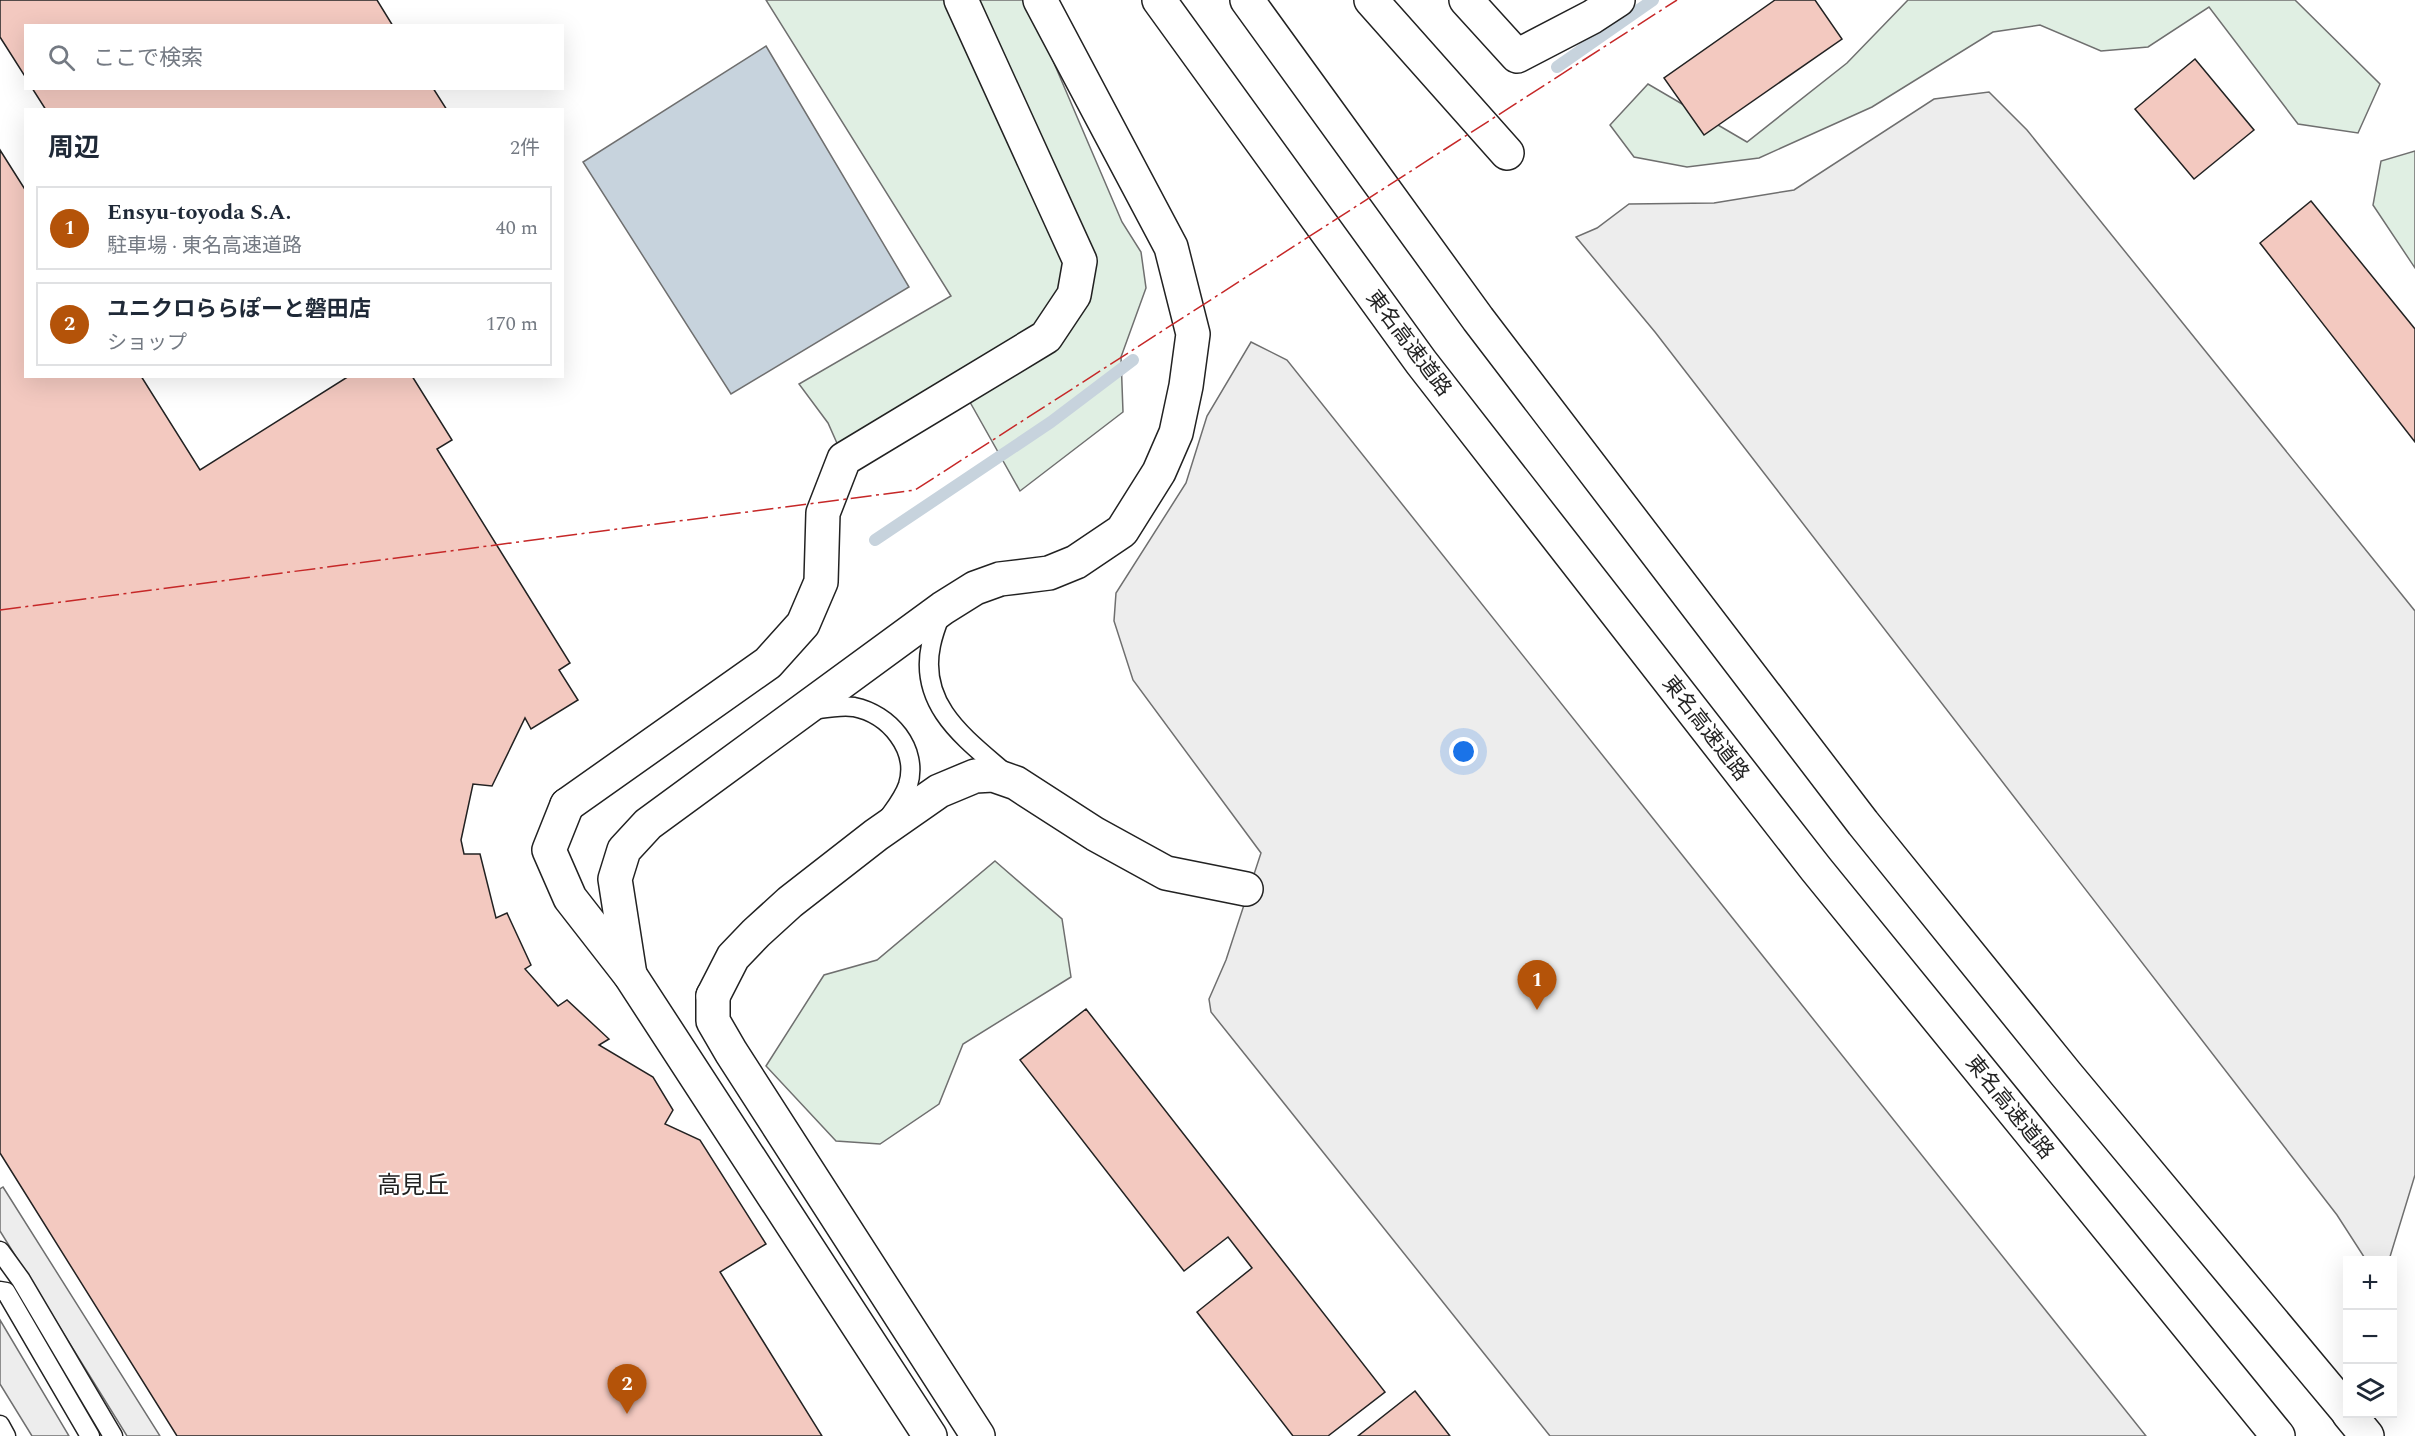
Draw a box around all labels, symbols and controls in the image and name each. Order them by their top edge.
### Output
search box [24,24,564,90]
icon: search [45,41,78,74]
text: ここで検索 [93,42,203,75]
text: 周辺 [48,128,100,168]
text: 2件 [510,133,540,163]
text: Ensyu-toyoda S.A. [107,196,291,229]
text: 1 [64,213,75,243]
text: 40 m [496,213,538,243]
text: 駐車場 · 東名高速道路 [107,231,302,261]
street label: 東名高速道路 [1358,284,1459,404]
text: ユニクロららぽーと磐田店 [107,293,371,326]
text: 2 [64,309,75,339]
text: 170 m [486,309,538,339]
text: ショップ [107,328,187,358]
street label: 東名高速道路 [1654,669,1757,788]
your location [1449,737,1478,766]
pin: 1 [1518,960,1556,1010]
street label: 東名高速道路 [1957,1049,2061,1167]
district label: 高見丘 [377,1168,449,1204]
map controls [2343,1256,2397,1418]
button: + [2343,1256,2397,1310]
button: − [2343,1310,2397,1364]
pin: 2 [608,1364,646,1414]
button: layers [2343,1364,2397,1418]

